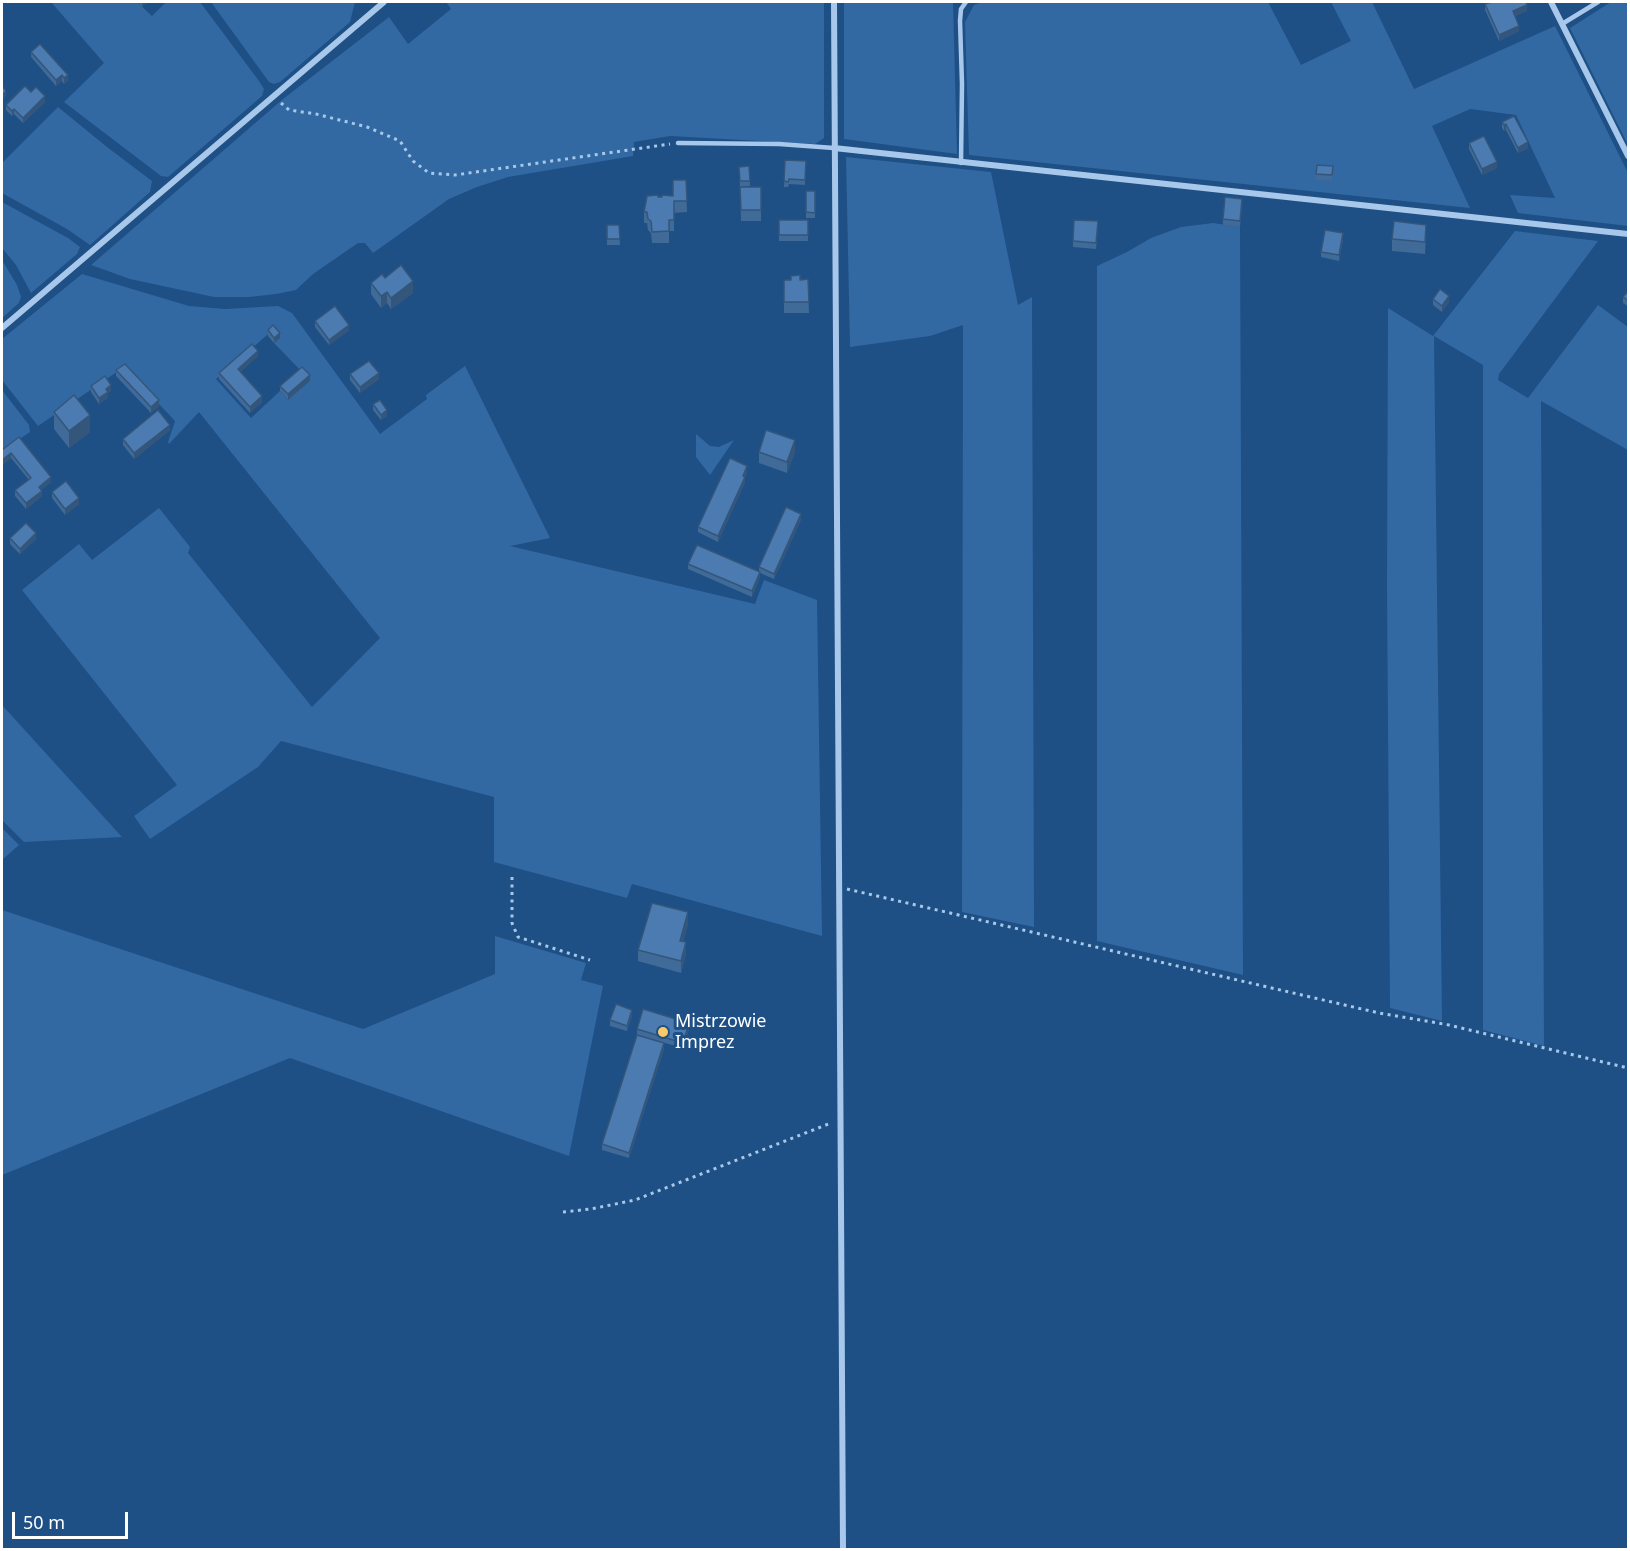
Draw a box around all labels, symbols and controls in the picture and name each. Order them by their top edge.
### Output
place label: Mistrzowie Imprez [675,1011,766,1054]
marker: Mistrzowie Imprez [656,1025,670,1039]
scale bar [15,1500,130,1538]
text: 50 m [23,1510,65,1534]

